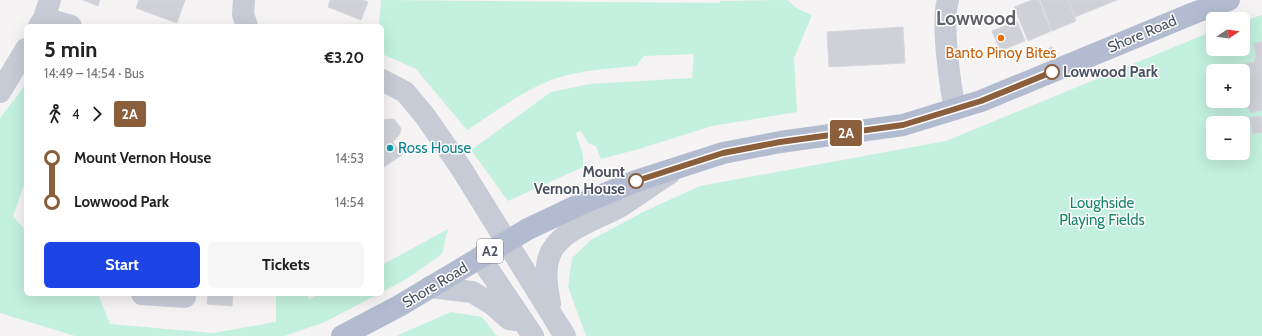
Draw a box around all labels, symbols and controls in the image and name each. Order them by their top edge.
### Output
district label: Lowwood [936,7,1016,30]
street label: Shore Road [1105,11,1179,57]
north arrow [1206,12,1250,56]
map controls [1206,12,1250,160]
marker: Banto Pinoy Bites [996,33,1006,43]
text: 5 min [44,36,97,63]
place label: Banto Pinoy Bites [945,44,1057,62]
text: €3.20 [324,49,364,67]
place label: Lowwood Park [1063,63,1159,81]
marker: Lowwood Park [1044,64,1060,80]
button: + [1206,64,1250,108]
text: 14:49 – 14:54 · Bus [44,65,144,81]
icon: walk [44,103,66,125]
icon: forward [86,103,108,125]
text: 2A [122,105,138,123]
text: 4 [72,106,80,122]
button: − [1206,116,1250,160]
line badge: 2A [828,120,864,146]
text: 2A [838,124,854,142]
place label: Ross House [398,139,472,157]
marker: Ross House [385,143,395,153]
text: Mount Vernon House [74,149,211,167]
text: 14:53 [335,150,364,166]
place label: Mount Vernon House [534,163,625,198]
marker: Mount Vernon House [628,173,644,189]
text: Lowwood Park [74,193,169,211]
text: 14:54 [335,194,364,210]
park label: Loughside Playing Fields [1059,194,1145,229]
road number: A2 [477,239,503,263]
button: Start [44,242,200,288]
button: Tickets [208,242,364,288]
street label: Shore Road [399,258,471,312]

